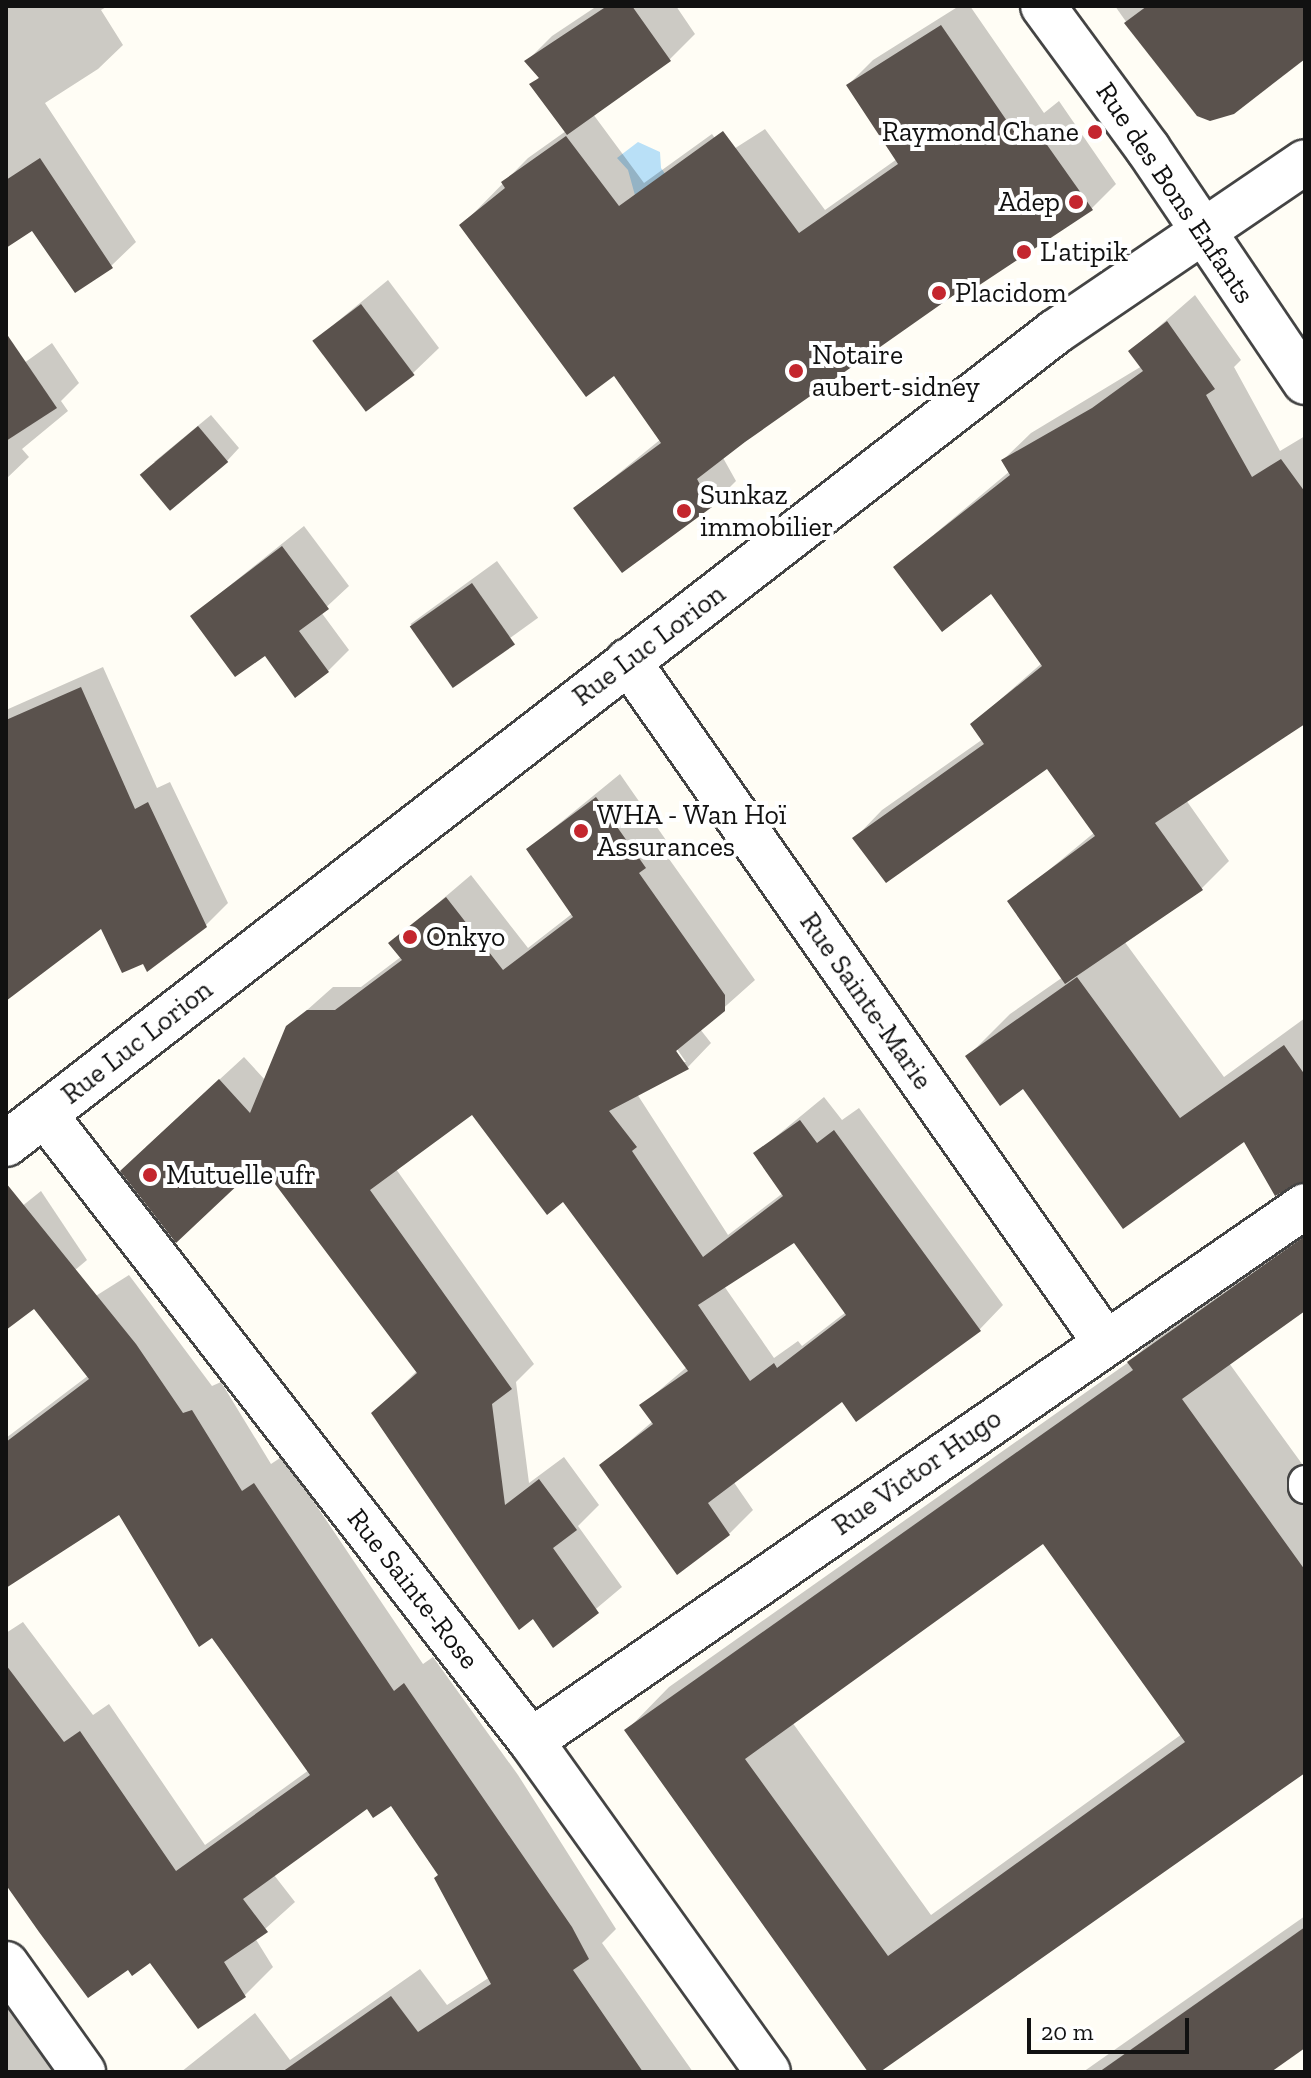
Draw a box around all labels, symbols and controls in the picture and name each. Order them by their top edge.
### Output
street label: Rue des Bons Enfants [1089,76,1261,310]
place label: Raymond Chane [882,115,1079,149]
marker: Raymond Chane [1086,123,1104,141]
place label: Adep [998,185,1060,219]
marker: Adep [1067,193,1085,211]
place label: L'atipik [1040,235,1128,269]
marker: L'atipik [1015,243,1033,261]
place label: Placidom [955,276,1067,310]
marker: Placidom [930,284,948,302]
place label: Notaire aubert-sidney [812,338,980,404]
marker: Notaire aubert-sidney [787,362,805,380]
place label: Sunkaz immobilier [700,478,834,544]
marker: Sunkaz immobilier [675,502,693,520]
street label: Rue Luc Lorion [566,577,732,713]
place label: WHA - Wan Hoï Assurances [597,798,788,864]
marker: WHA - Wan Hoï Assurances [572,822,590,840]
street label: Rue Sainte-Marie [793,906,939,1096]
place label: Onkyo [426,920,505,954]
marker: Onkyo [401,928,419,946]
street label: Rue Luc Lorion [55,973,219,1111]
place label: Mutuelle ufr [166,1158,316,1192]
marker: Mutuelle ufr [141,1166,159,1184]
street label: Rue Victor Hugo [826,1401,1008,1543]
street label: Rue Sainte-Rose [340,1502,486,1676]
scale bar [1031,2002,1193,2052]
text: 20 m [1041,2017,1093,2046]

